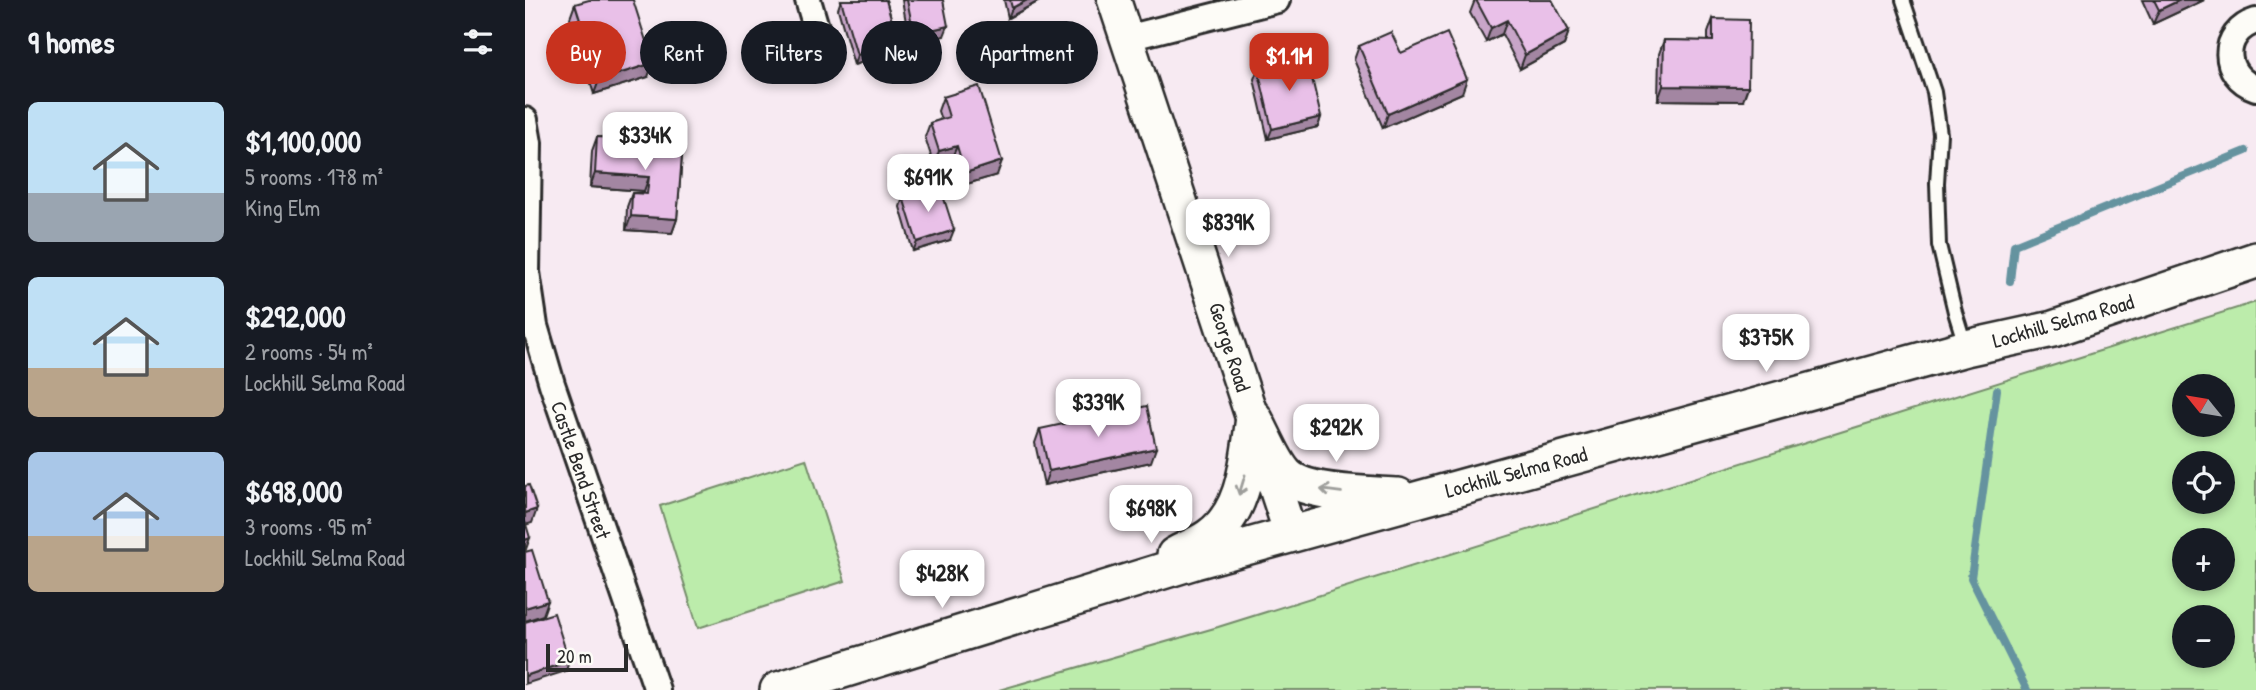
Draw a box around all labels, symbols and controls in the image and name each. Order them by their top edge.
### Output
chip: Buy [546,21,626,84]
chip: Rent [640,21,727,84]
chip: Filters [741,21,847,84]
chip: New [861,21,942,84]
chip: Apartment [956,21,1098,84]
text: 9 homes [28,22,115,62]
icon: filters [459,23,497,61]
pin: $1.1M [1240,34,1338,93]
text: $1.1M [1266,40,1312,71]
pin: $334K [596,113,694,172]
text: $334K [619,119,671,150]
text: $1,100,000 [245,121,361,161]
icon: home [84,130,168,214]
pin: $691K [879,154,977,214]
text: 5 rooms · 178 m² [245,161,383,192]
text: $691K [903,161,953,192]
text: King Elm [245,192,320,223]
pin: $839K [1179,200,1277,259]
text: $839K [1202,206,1254,237]
street label: Lockhill Selma Road [1989,287,2137,355]
text: $292,000 [245,296,346,336]
street label: George Road [1202,299,1258,395]
icon: home [84,305,168,389]
pin: $375K [1717,314,1815,374]
text: $375K [1738,321,1794,352]
text: 2 rooms · 54 m² [245,336,373,367]
text: Lockhill Selma Road [245,367,405,398]
north arrow [2172,374,2235,438]
map controls [2172,374,2235,668]
pin: $339K [1049,380,1147,439]
text: $339K [1072,386,1124,417]
street label: Castle Bend Street [544,397,618,544]
pin: $292K [1287,405,1385,464]
text: $292K [1309,411,1363,442]
street label: Lockhill Selma Road [1442,439,1590,505]
button: locate [2172,451,2235,514]
text: $698,000 [245,471,343,511]
one-way arrow [1234,474,1247,496]
icon: home [84,480,168,564]
one-way arrow [1321,484,1343,497]
pin: $698K [1102,486,1200,545]
text: $698K [1125,492,1177,523]
text: 3 rooms · 95 m² [245,511,372,542]
button: + [2172,528,2235,591]
text: Lockhill Selma Road [245,542,405,573]
pin: $428K [893,550,991,610]
text: $428K [915,557,969,588]
button: − [2172,605,2235,668]
scale bar [546,641,628,673]
text: 20 m [557,643,592,669]

